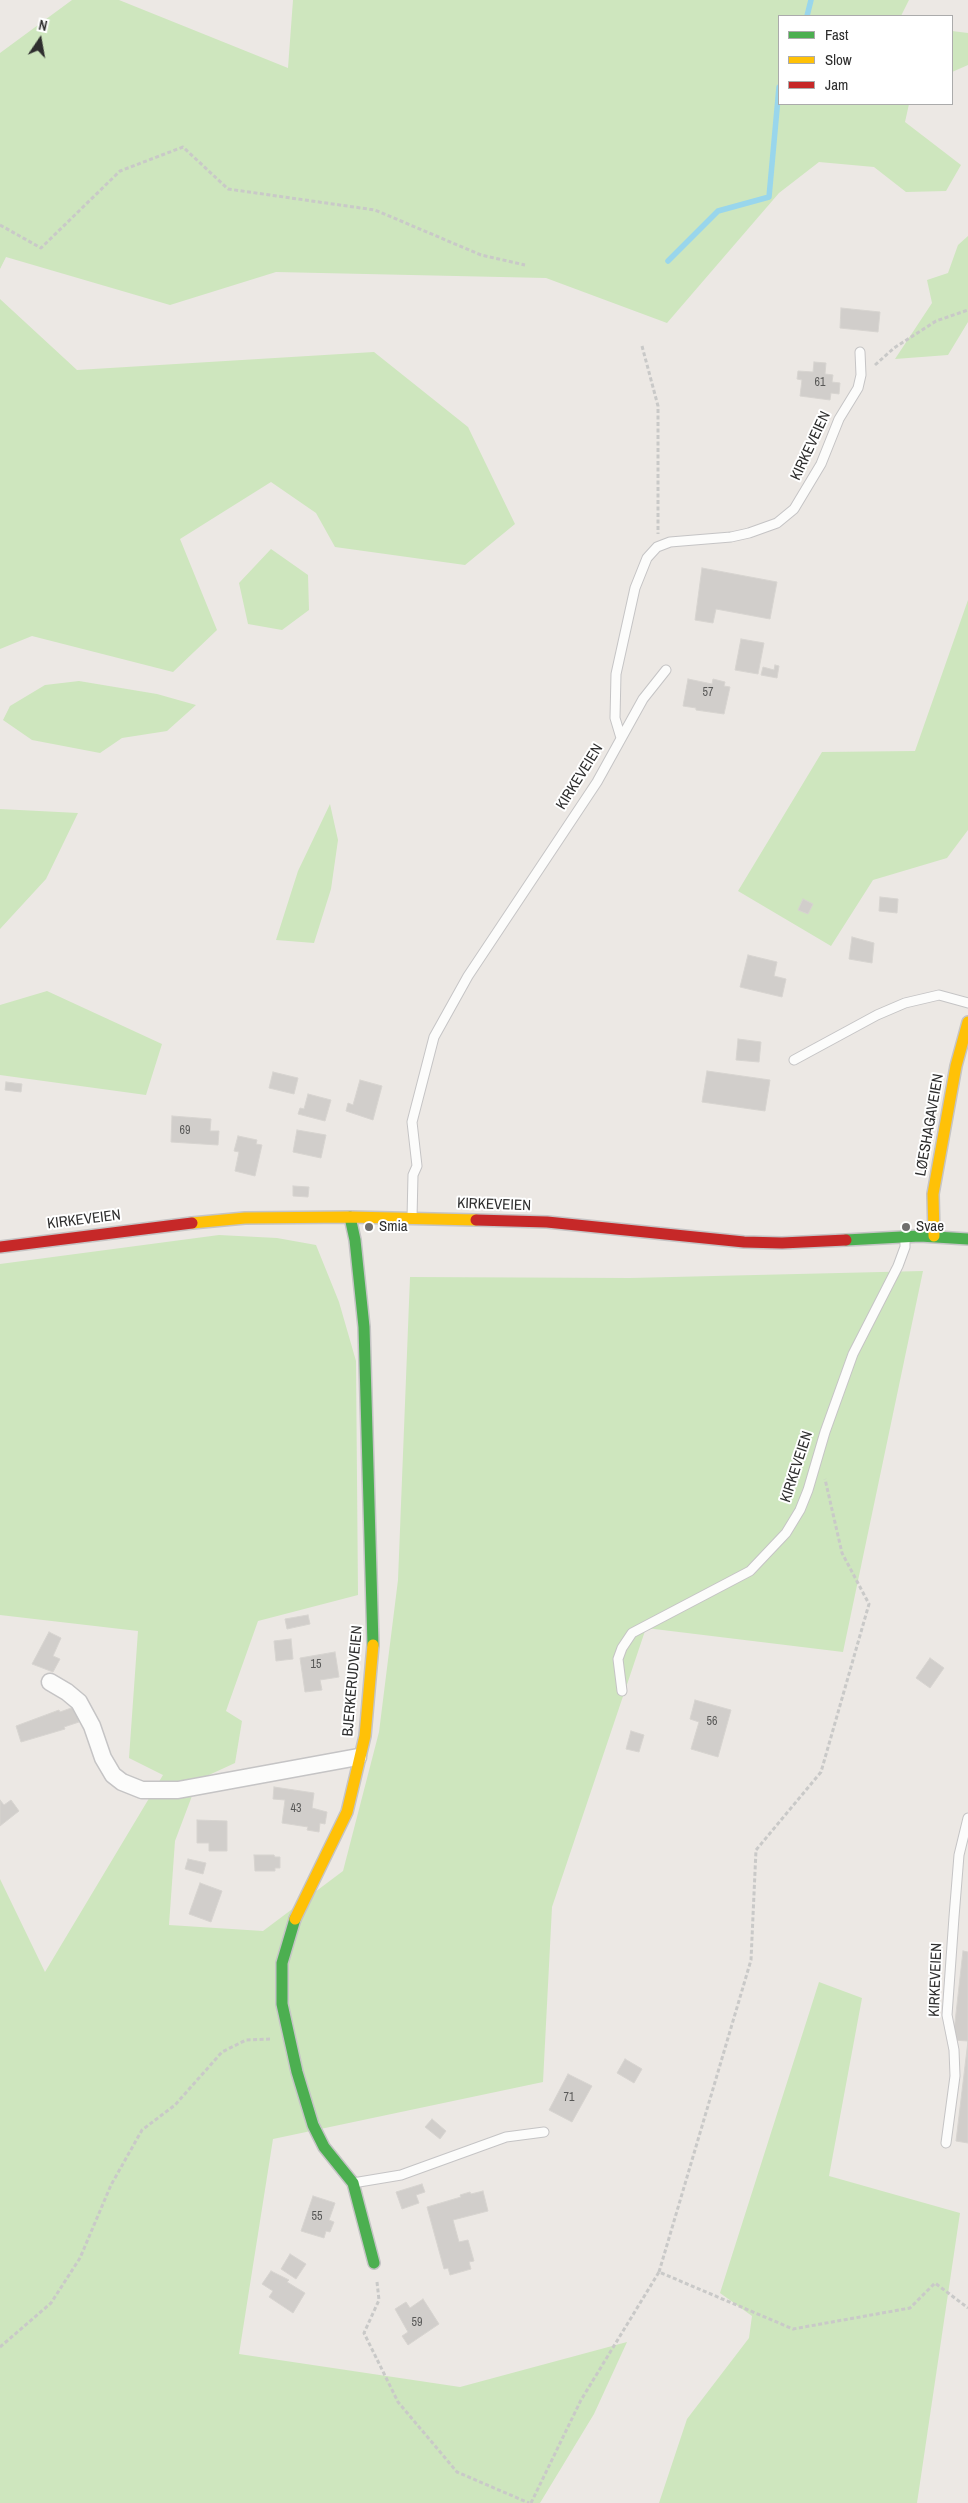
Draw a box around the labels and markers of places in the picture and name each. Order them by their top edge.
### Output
place label: Smia [379,1218,408,1236]
place label: Svae [916,1218,944,1236]
marker: Smia [363,1221,375,1233]
marker: Svae [900,1221,912,1233]

